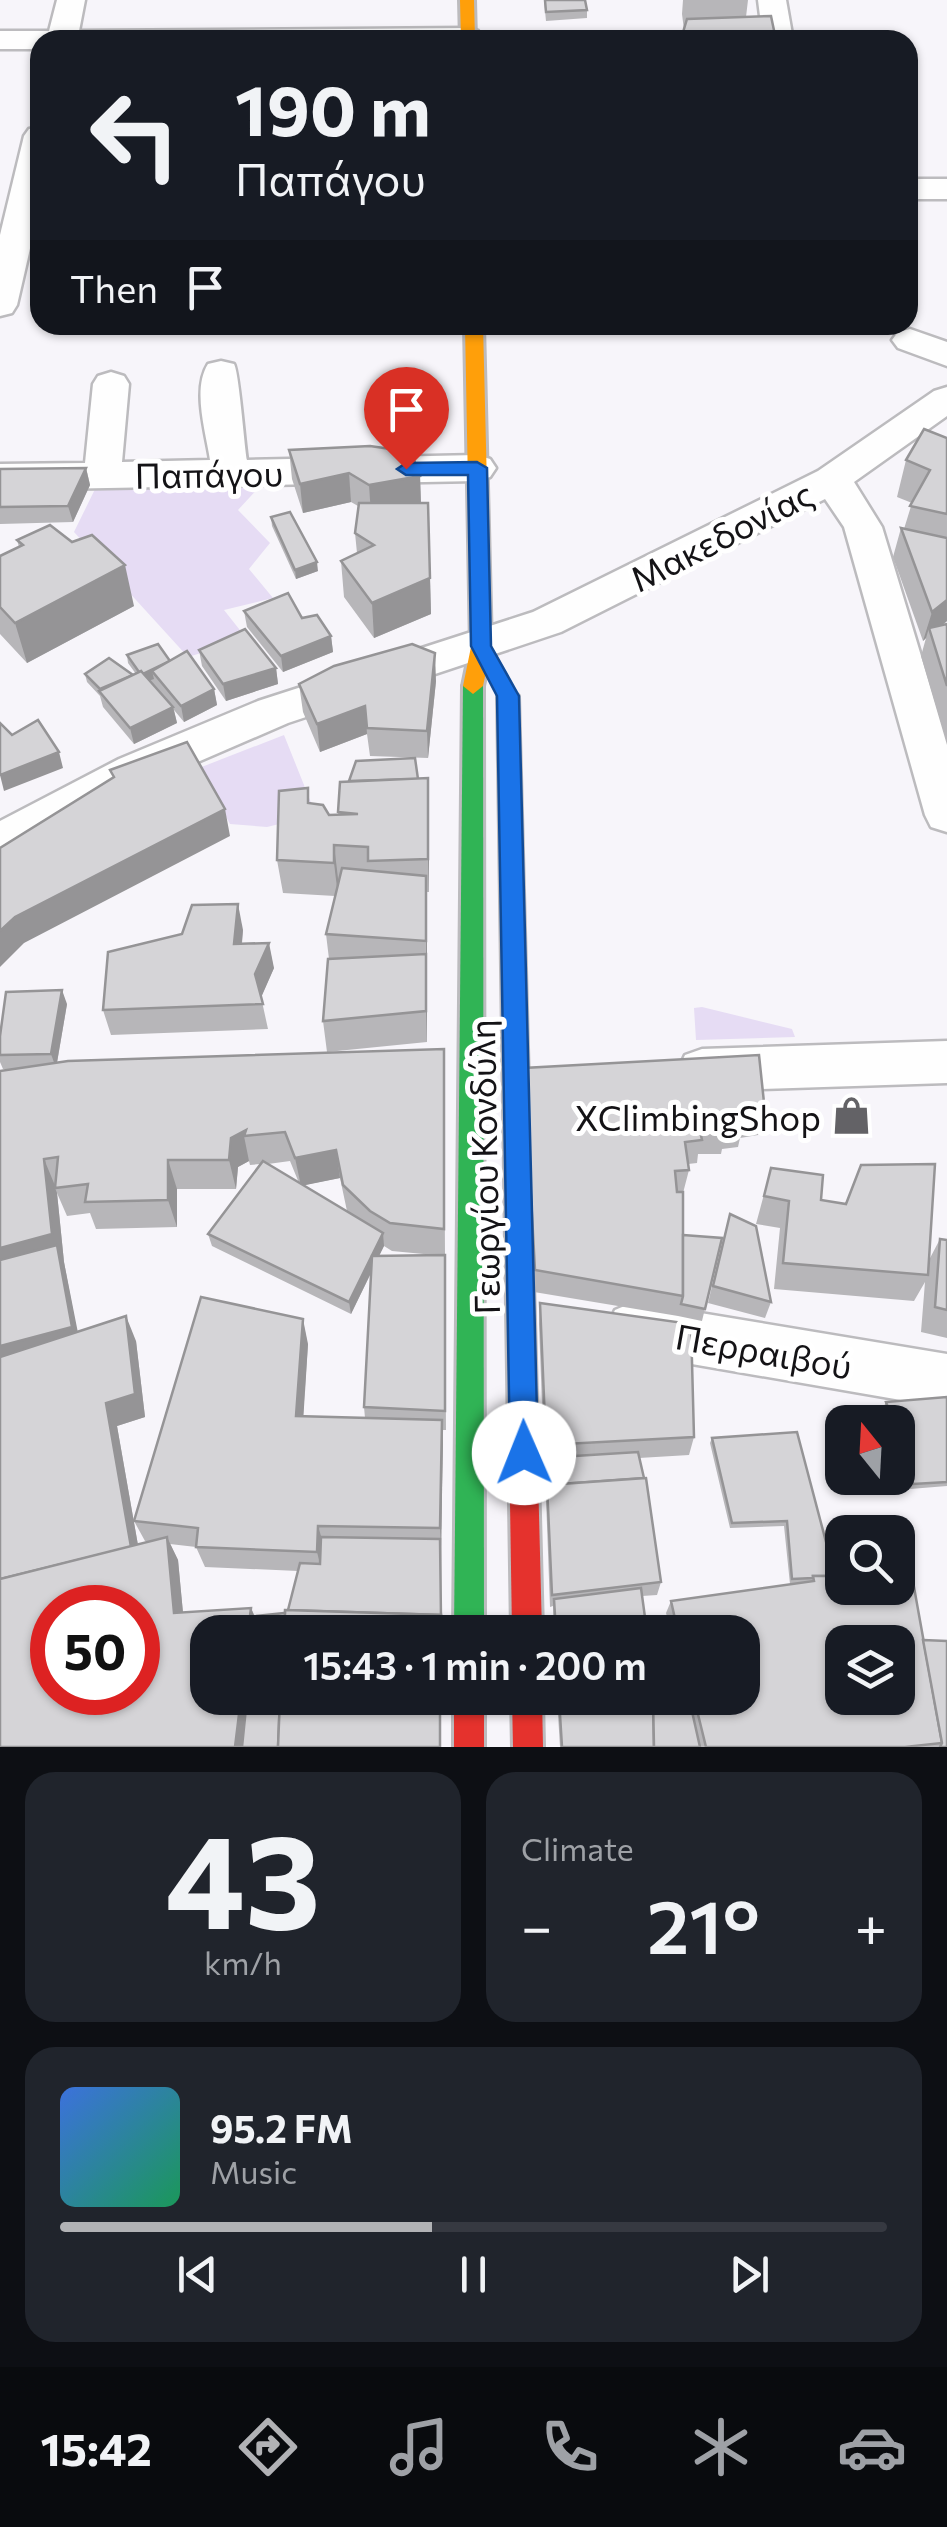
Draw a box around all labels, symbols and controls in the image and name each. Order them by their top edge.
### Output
text: 190 m [235,65,431,150]
icon: left [70,70,200,200]
text: Παπάγου [235,150,426,205]
icon: arrive [178,260,233,315]
text: Then [70,264,158,311]
pin [364,367,449,470]
icon: arrive [379,382,434,437]
street label: Παπάγου [134,450,284,496]
street label: Μακεδονίας [622,471,820,599]
street label: Γεωργίου Κονδύλη [459,1019,507,1315]
place label: XClimbingShop [575,1095,821,1138]
shop icon: XClimbingShop [830,1095,872,1137]
street label: Περραιβού [673,1313,855,1387]
position arrow [472,1401,576,1505]
north arrow [825,1405,915,1495]
map controls [825,1405,915,1715]
button: search [825,1515,915,1605]
speed limit sign: 50 [30,1585,160,1715]
button: layers [825,1625,915,1715]
text: 15:43 · 1 min · 200 m [303,1641,647,1688]
text: 43 [165,1797,321,1956]
text: Climate [521,1828,634,1868]
text: 21° [647,1878,760,1969]
text: − [521,1891,552,1958]
text: + [855,1891,887,1958]
text: km/h [204,1942,282,1982]
text: 95.2 FM [210,2104,353,2151]
text: Music [210,2151,297,2191]
icon: previous [170,2247,225,2302]
icon: pause [446,2247,501,2302]
icon: next [722,2247,777,2302]
icon: directions [233,2412,303,2482]
icon: music [384,2412,454,2482]
icon: phone [535,2412,605,2482]
icon: climate [686,2412,756,2482]
icon: car [837,2412,907,2482]
text: 15:42 [40,2420,152,2475]

